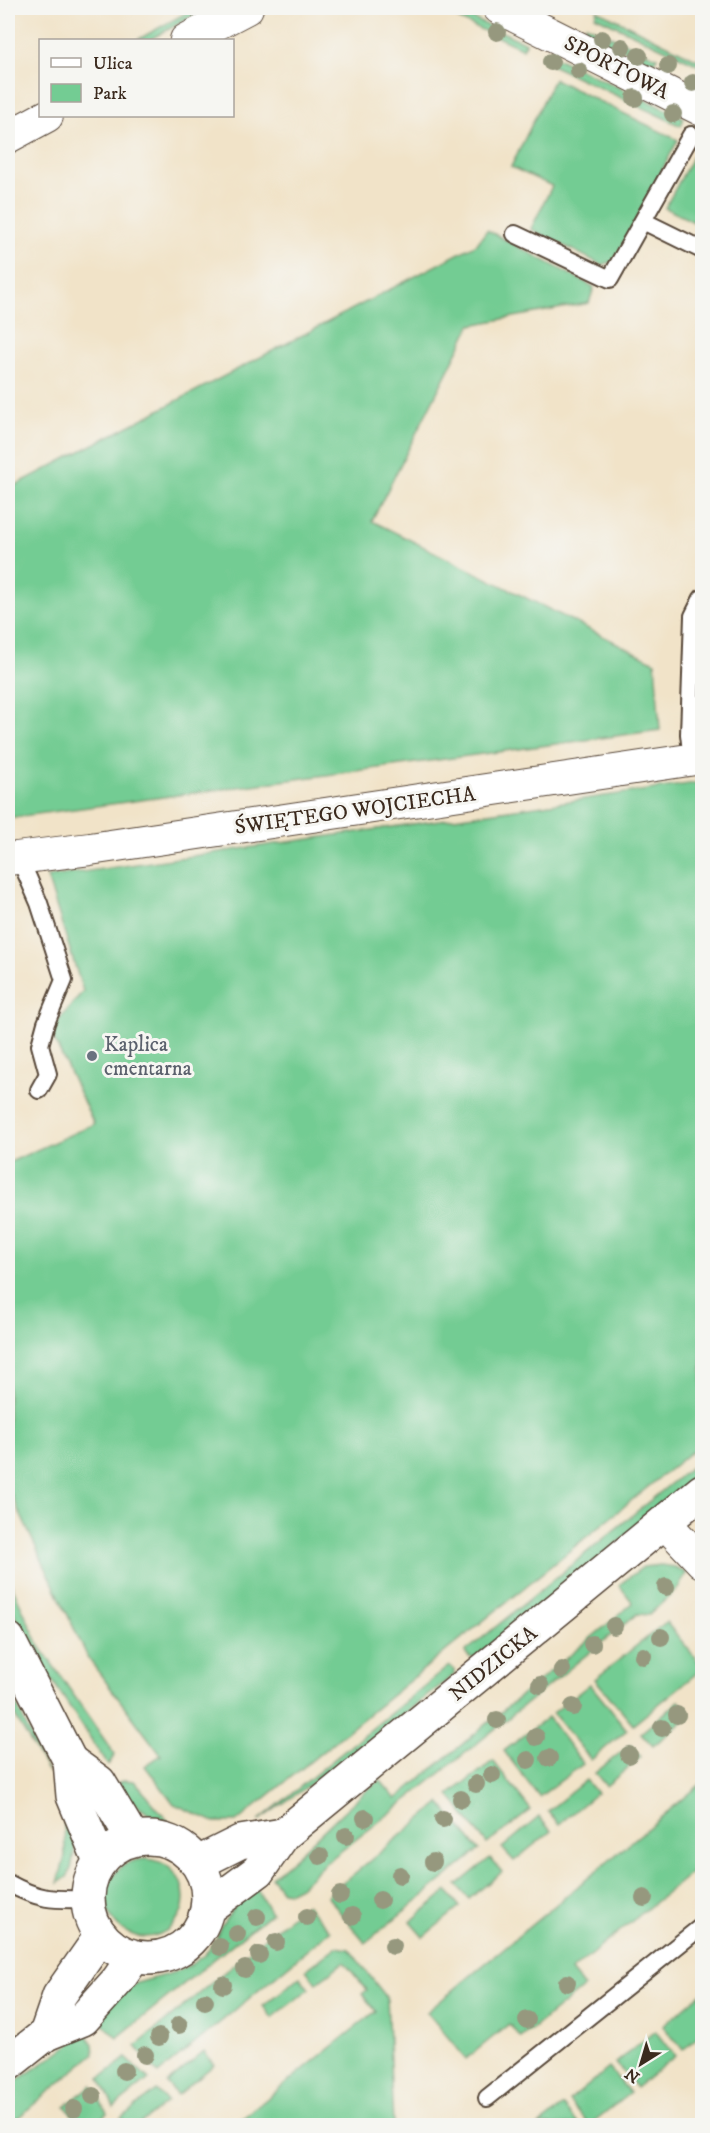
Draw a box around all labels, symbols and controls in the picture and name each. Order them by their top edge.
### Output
street label: SPORTOWA [560,30,674,106]
legend [39,39,234,117]
text: Ulica [93,53,133,75]
text: Park [93,83,127,105]
street label: ŚWIĘTEGO WOJCIECHA [233,779,478,841]
place label: Kaplica cmentarna [104,1032,192,1082]
marker: Kaplica cmentarna [85,1049,99,1063]
street label: NIDZICKA [444,1620,543,1707]
north arrow [611,2034,671,2094]
text: N [621,2063,644,2087]

